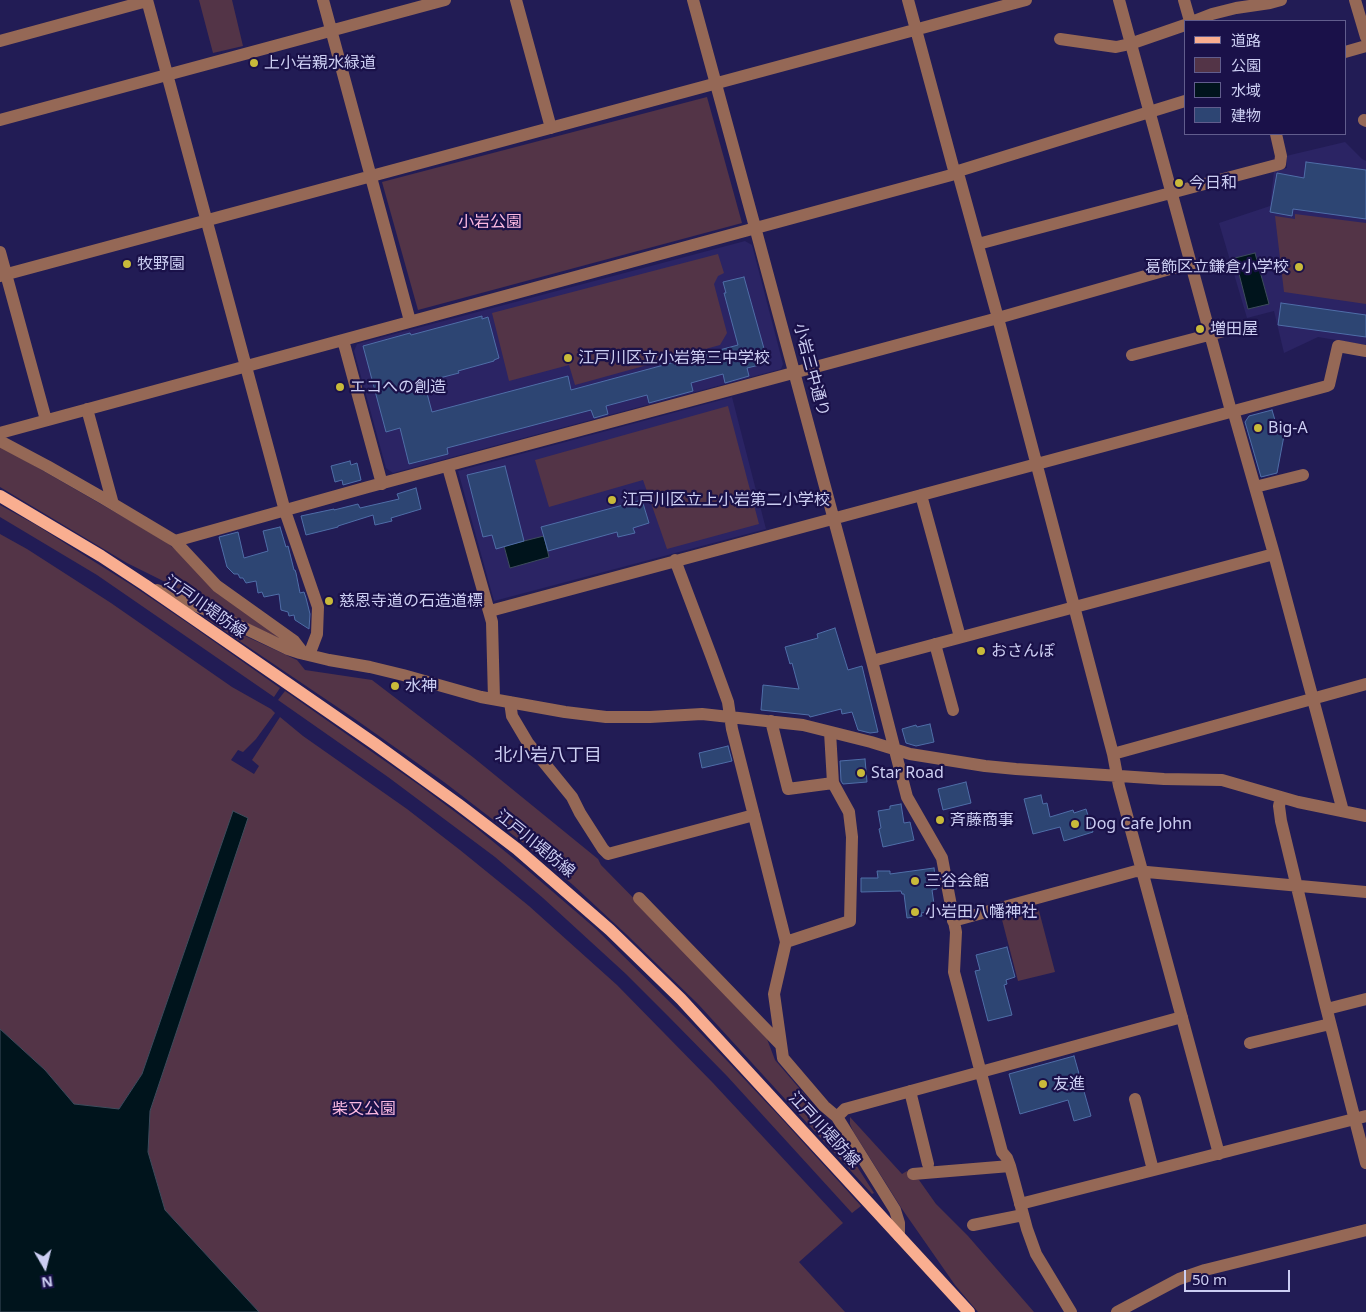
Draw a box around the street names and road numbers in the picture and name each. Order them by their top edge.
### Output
street label: 小岩三中通り [789,321,833,419]
street label: 江戸川堤防線 [160,572,250,642]
street label: 江戸川堤防線 [492,806,578,882]
street label: 江戸川堤防線 [784,1088,864,1172]

